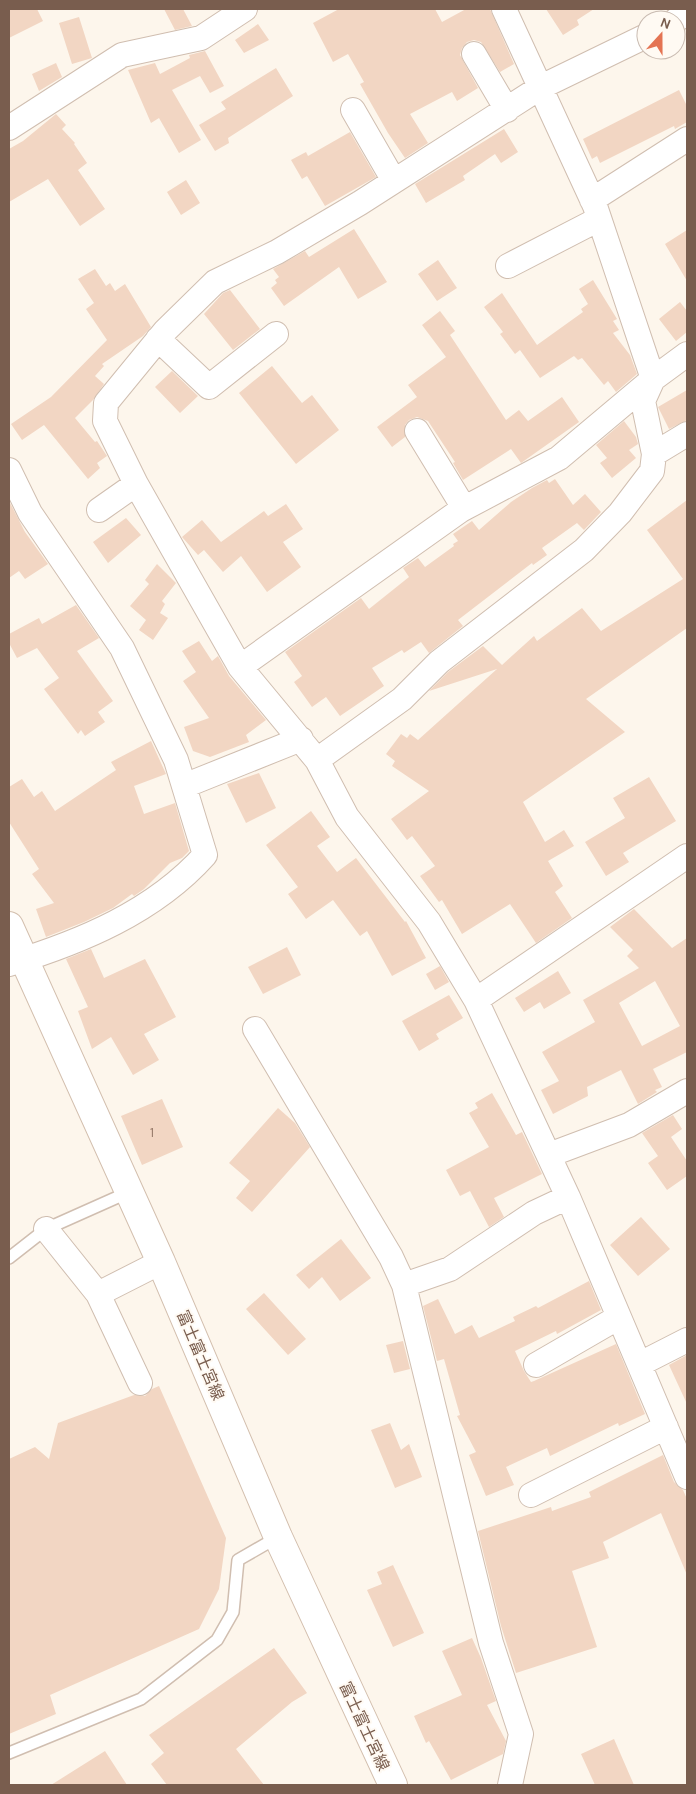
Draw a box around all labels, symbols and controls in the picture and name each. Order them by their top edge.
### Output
north arrow [636,10,686,60]
text: N [658,14,673,33]
house number: 1 [150,1124,154,1141]
street label: 富士富士宮線 [173,1307,228,1403]
street label: 富士富士宮線 [336,1679,393,1774]

